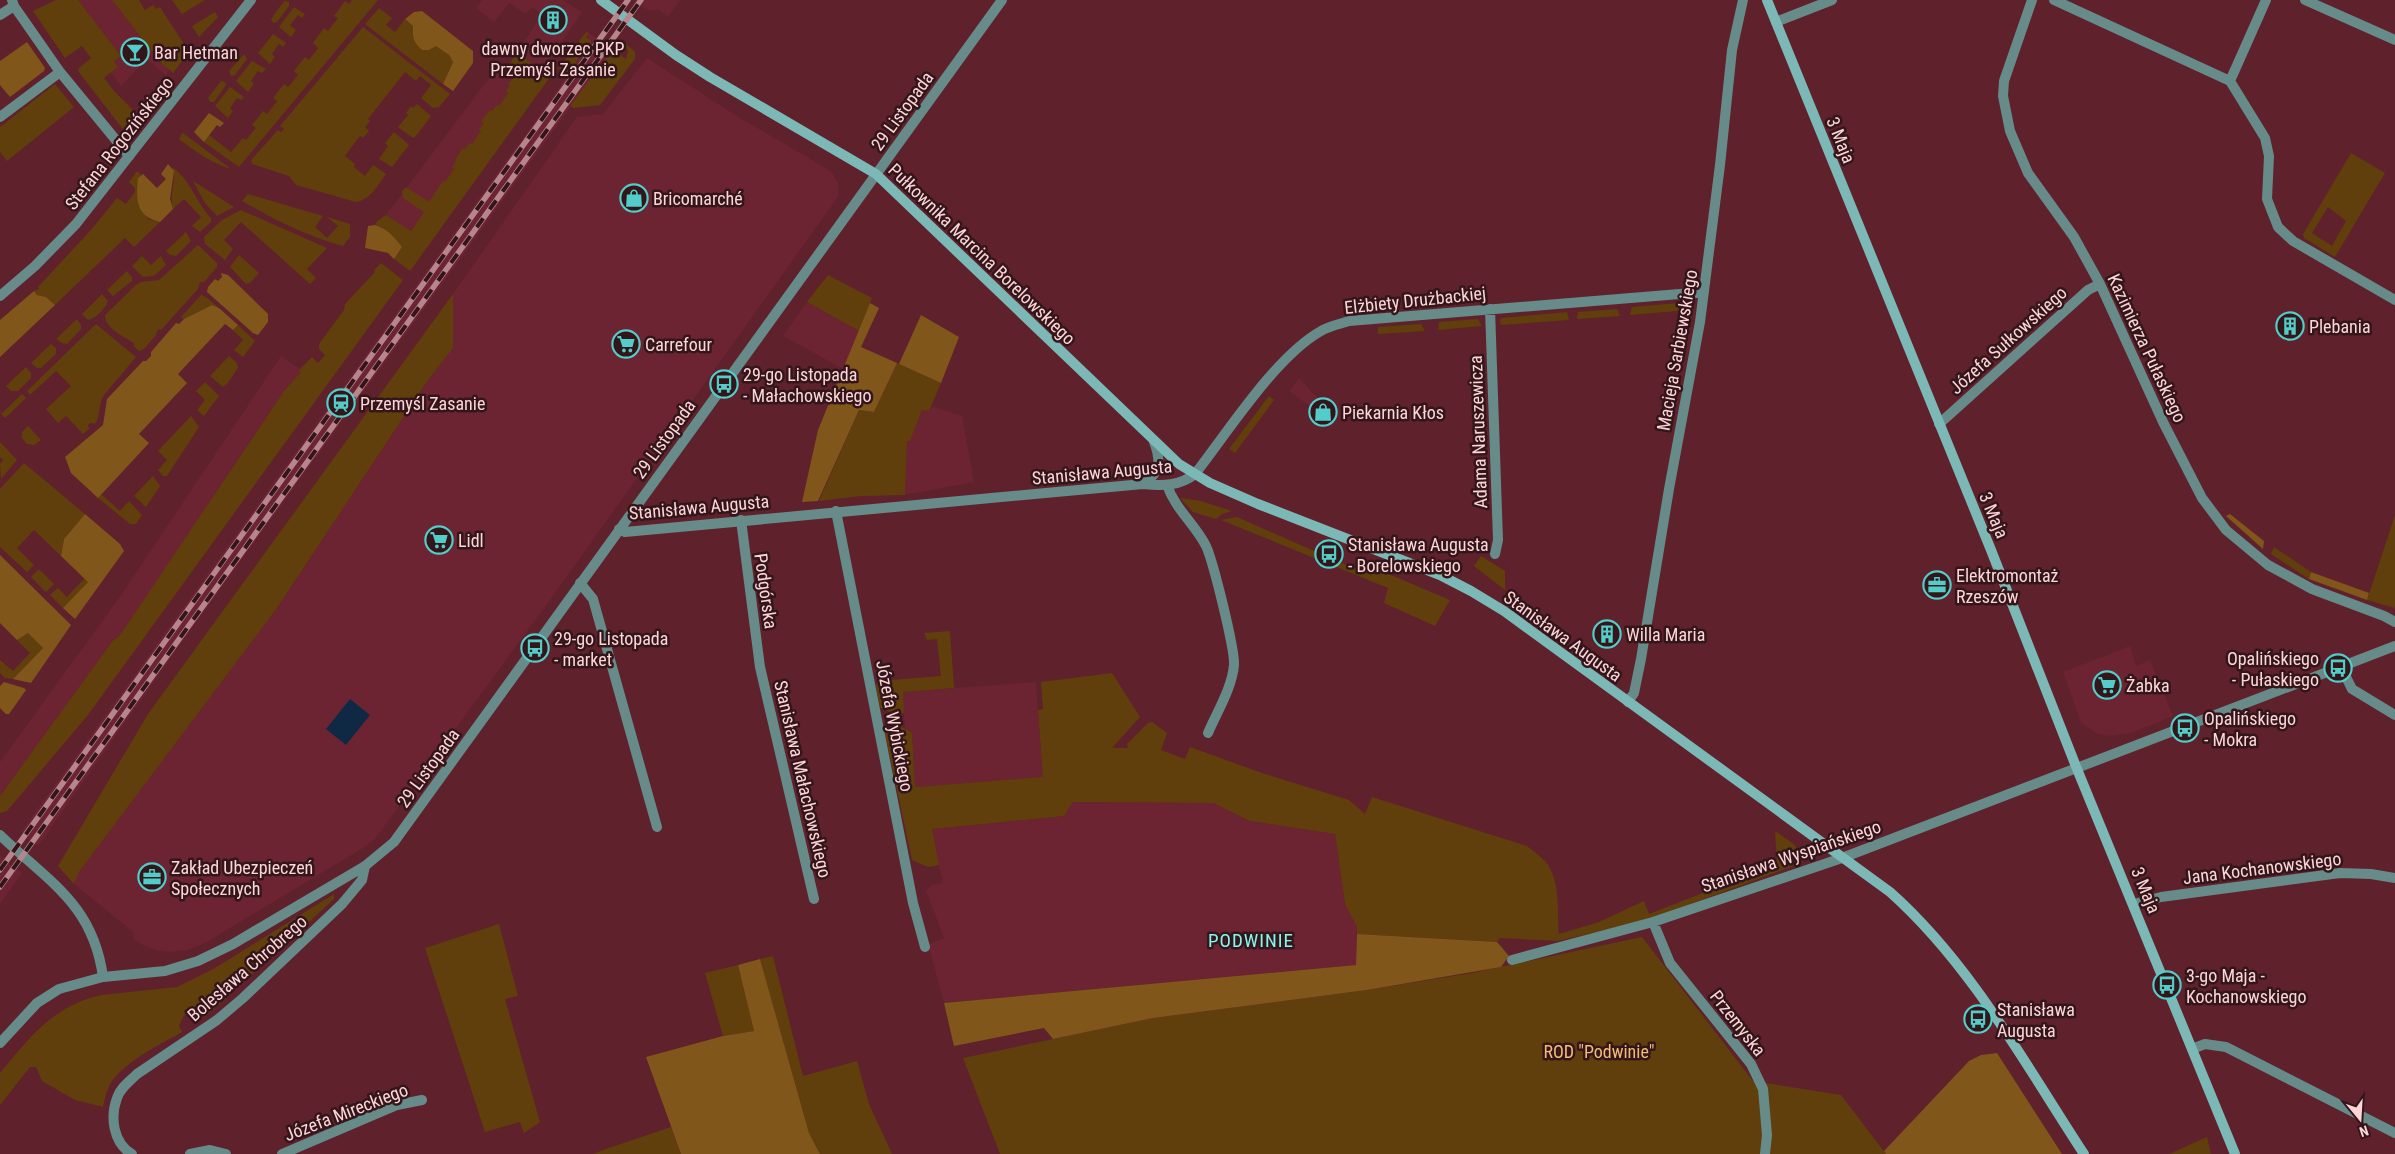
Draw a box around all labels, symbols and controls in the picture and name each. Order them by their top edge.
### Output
building icon: dawny dworzec PKP Przemyśl Zasanie [538,5,568,35]
bar icon: Bar Hetman [120,37,150,67]
place label: dawny dworzec PKP Przemyśl Zasanie [481,38,625,80]
place label: Bar Hetman [154,42,238,63]
street label: 29 Listopada [866,68,938,154]
street label: Stefana Rogozińskiego [61,72,177,214]
street label: 3 Maja [1822,114,1860,166]
street label: Pułkownika Marcina Borelowskiego [884,159,1080,349]
shop icon: Bricomarché [619,183,649,213]
place label: Bricomarché [653,188,743,209]
street label: Macieja Sarbiewskiego [1652,268,1702,432]
street label: Kazimierza Pułaskiego [2103,270,2191,426]
street label: Elżbiety Drużbackiej [1343,282,1487,318]
street label: Józefa Sułkowskiego [1945,282,2071,398]
building icon: Plebania [2275,311,2305,341]
place label: Plebania [2309,316,2371,337]
supermarket icon: Carrefour [611,329,641,359]
place label: Carrefour [645,334,712,355]
street label: Adama Naruszewicza [1465,355,1491,509]
place label: 29-go Listopada - Małachowskiego [743,364,872,406]
bus stop icon: 29-go Listopada - Małachowskiego [709,369,739,399]
station icon: Przemyśl Zasanie [326,388,356,418]
place label: Przemyśl Zasanie [360,393,485,414]
street label: 29 Listopada [628,396,700,482]
shop icon: Piekarnia Kłos [1308,397,1338,427]
place label: Piekarnia Kłos [1342,402,1444,423]
street label: Stanisława Augusta [1031,455,1173,489]
street label: 3 Maja [1975,489,2013,541]
street label: Stanisława Augusta [628,490,770,524]
supermarket icon: Lidl [424,525,454,555]
place label: Lidl [458,530,484,551]
place label: Stanisława Augusta - Borelowskiego [1348,534,1489,576]
bus stop icon: Stanisława Augusta - Borelowskiego [1314,539,1344,569]
street label: Podgórska [750,552,782,630]
place label: Elektromontaż Rzeszów [1956,565,2059,607]
office icon: Elektromontaż Rzeszów [1922,570,1952,600]
street label: Stanisława Augusta [1500,586,1626,686]
building icon: Willa Maria [1592,619,1622,649]
place label: Willa Maria [1626,624,1705,645]
place label: 29-go Listopada - market [554,628,668,670]
bus stop icon: 29-go Listopada - market [520,633,550,663]
place label: Opalińskiego - Pułaskiego [2227,648,2319,690]
bus stop icon: Opalińskiego - Pułaskiego [2323,653,2353,683]
street label: Józefa Wybickiego [872,659,918,793]
supermarket icon: Żabka [2092,670,2122,700]
place label: Żabka [2126,675,2170,696]
street label: Stanisława Małachowskiego [770,678,836,880]
place label: Opalińskiego - Mokra [2204,708,2296,750]
bus stop icon: Opalińskiego - Mokra [2170,713,2200,743]
street label: 29 Listopada [392,725,464,811]
street label: Stanisława Wyspiańskiego [1698,815,1884,897]
street label: Jana Kochanowskiego [2182,848,2342,888]
place label: Zakład Ubezpieczeń Społecznych [171,857,313,899]
office icon: Zakład Ubezpieczeń Społecznych [137,862,167,892]
street label: 3 Maja [2127,864,2165,916]
street label: Bolesława Chrobrego [183,911,311,1025]
district label: PODWINIE [1208,929,1294,952]
place label: 3-go Maja - Kochanowskiego [2186,965,2307,1007]
bus stop icon: 3-go Maja - Kochanowskiego [2152,970,2182,1000]
street label: Przemyska [1706,986,1770,1060]
place label: Stanisława Augusta [1997,999,2075,1041]
bus stop icon: Stanisława Augusta [1963,1004,1993,1034]
park label: ROD "Podwinie" [1543,1041,1655,1062]
street label: Józefa Mireckiego [281,1079,411,1145]
north arrow [2335,1094,2385,1144]
text: N [2357,1122,2371,1140]

